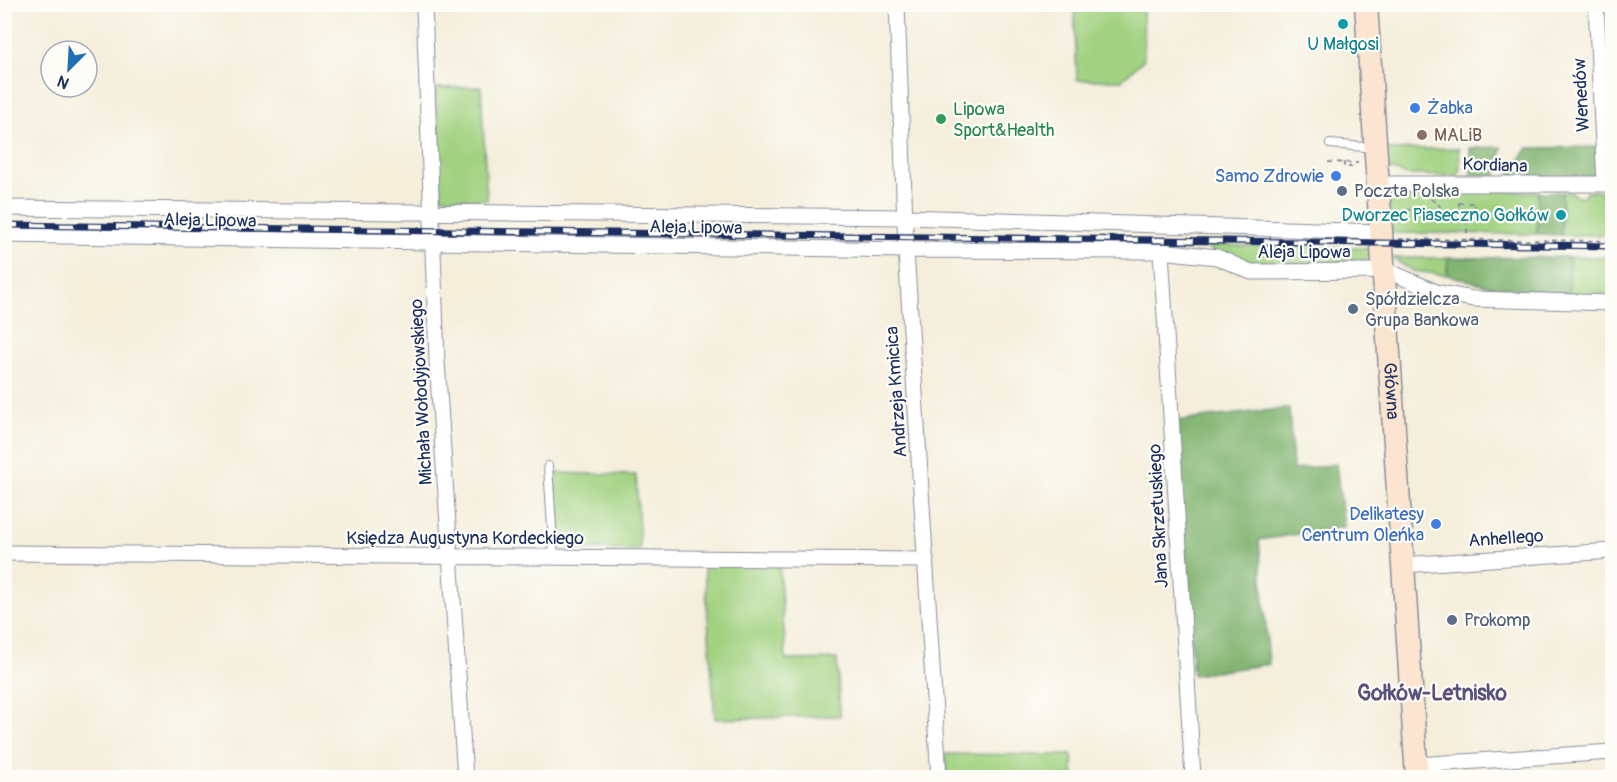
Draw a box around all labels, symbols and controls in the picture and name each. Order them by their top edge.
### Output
marker: U Małgosi [1336,17,1350,31]
place label: U Małgosi [1307,33,1379,56]
north arrow [39,39,99,99]
street label: Wenedów [1568,58,1595,132]
text: N [54,70,72,93]
place label: Żabka [1427,97,1473,120]
place label: Lipowa Sport&Health [953,98,1055,142]
marker: Żabka [1408,101,1422,115]
marker: Lipowa Sport&Health [934,112,948,126]
place label: MALiB [1434,124,1482,147]
marker: MALiB [1415,128,1429,142]
street label: Kordiana [1462,153,1528,178]
place label: Samo Zdrowie [1215,165,1324,188]
marker: Samo Zdrowie [1329,169,1343,183]
place label: Poczta Polska [1354,180,1459,203]
marker: Poczta Polska [1335,184,1349,198]
place label: Dworzec Piaseczno Gołków [1342,204,1549,227]
street label: Aleja Lipowa [163,208,257,233]
marker: Dworzec Piaseczno Gołków [1554,208,1568,222]
street label: Aleja Lipowa [649,215,743,240]
street label: Aleja Lipowa [1257,241,1351,264]
place label: Spółdzielcza Grupa Bankowa [1365,288,1479,332]
street label: Michała Wołodyjowskiego [405,298,438,486]
marker: Spółdzielcza Grupa Bankowa [1346,302,1360,316]
street label: Andrzeja Kmicica [880,325,913,458]
street label: Główna [1378,362,1404,420]
street label: Jana Skrzetuskiego [1143,443,1174,589]
place label: Delikatesy Centrum Oleńka [1301,503,1424,547]
marker: Delikatesy Centrum Oleńka [1429,517,1443,531]
street label: Anhellego [1468,524,1545,553]
street label: Księdza Augustyna Kordeckiego [346,527,584,550]
place label: Prokomp [1464,609,1530,632]
marker: Prokomp [1445,613,1459,627]
district label: Gołków-Letnisko [1357,680,1507,707]

